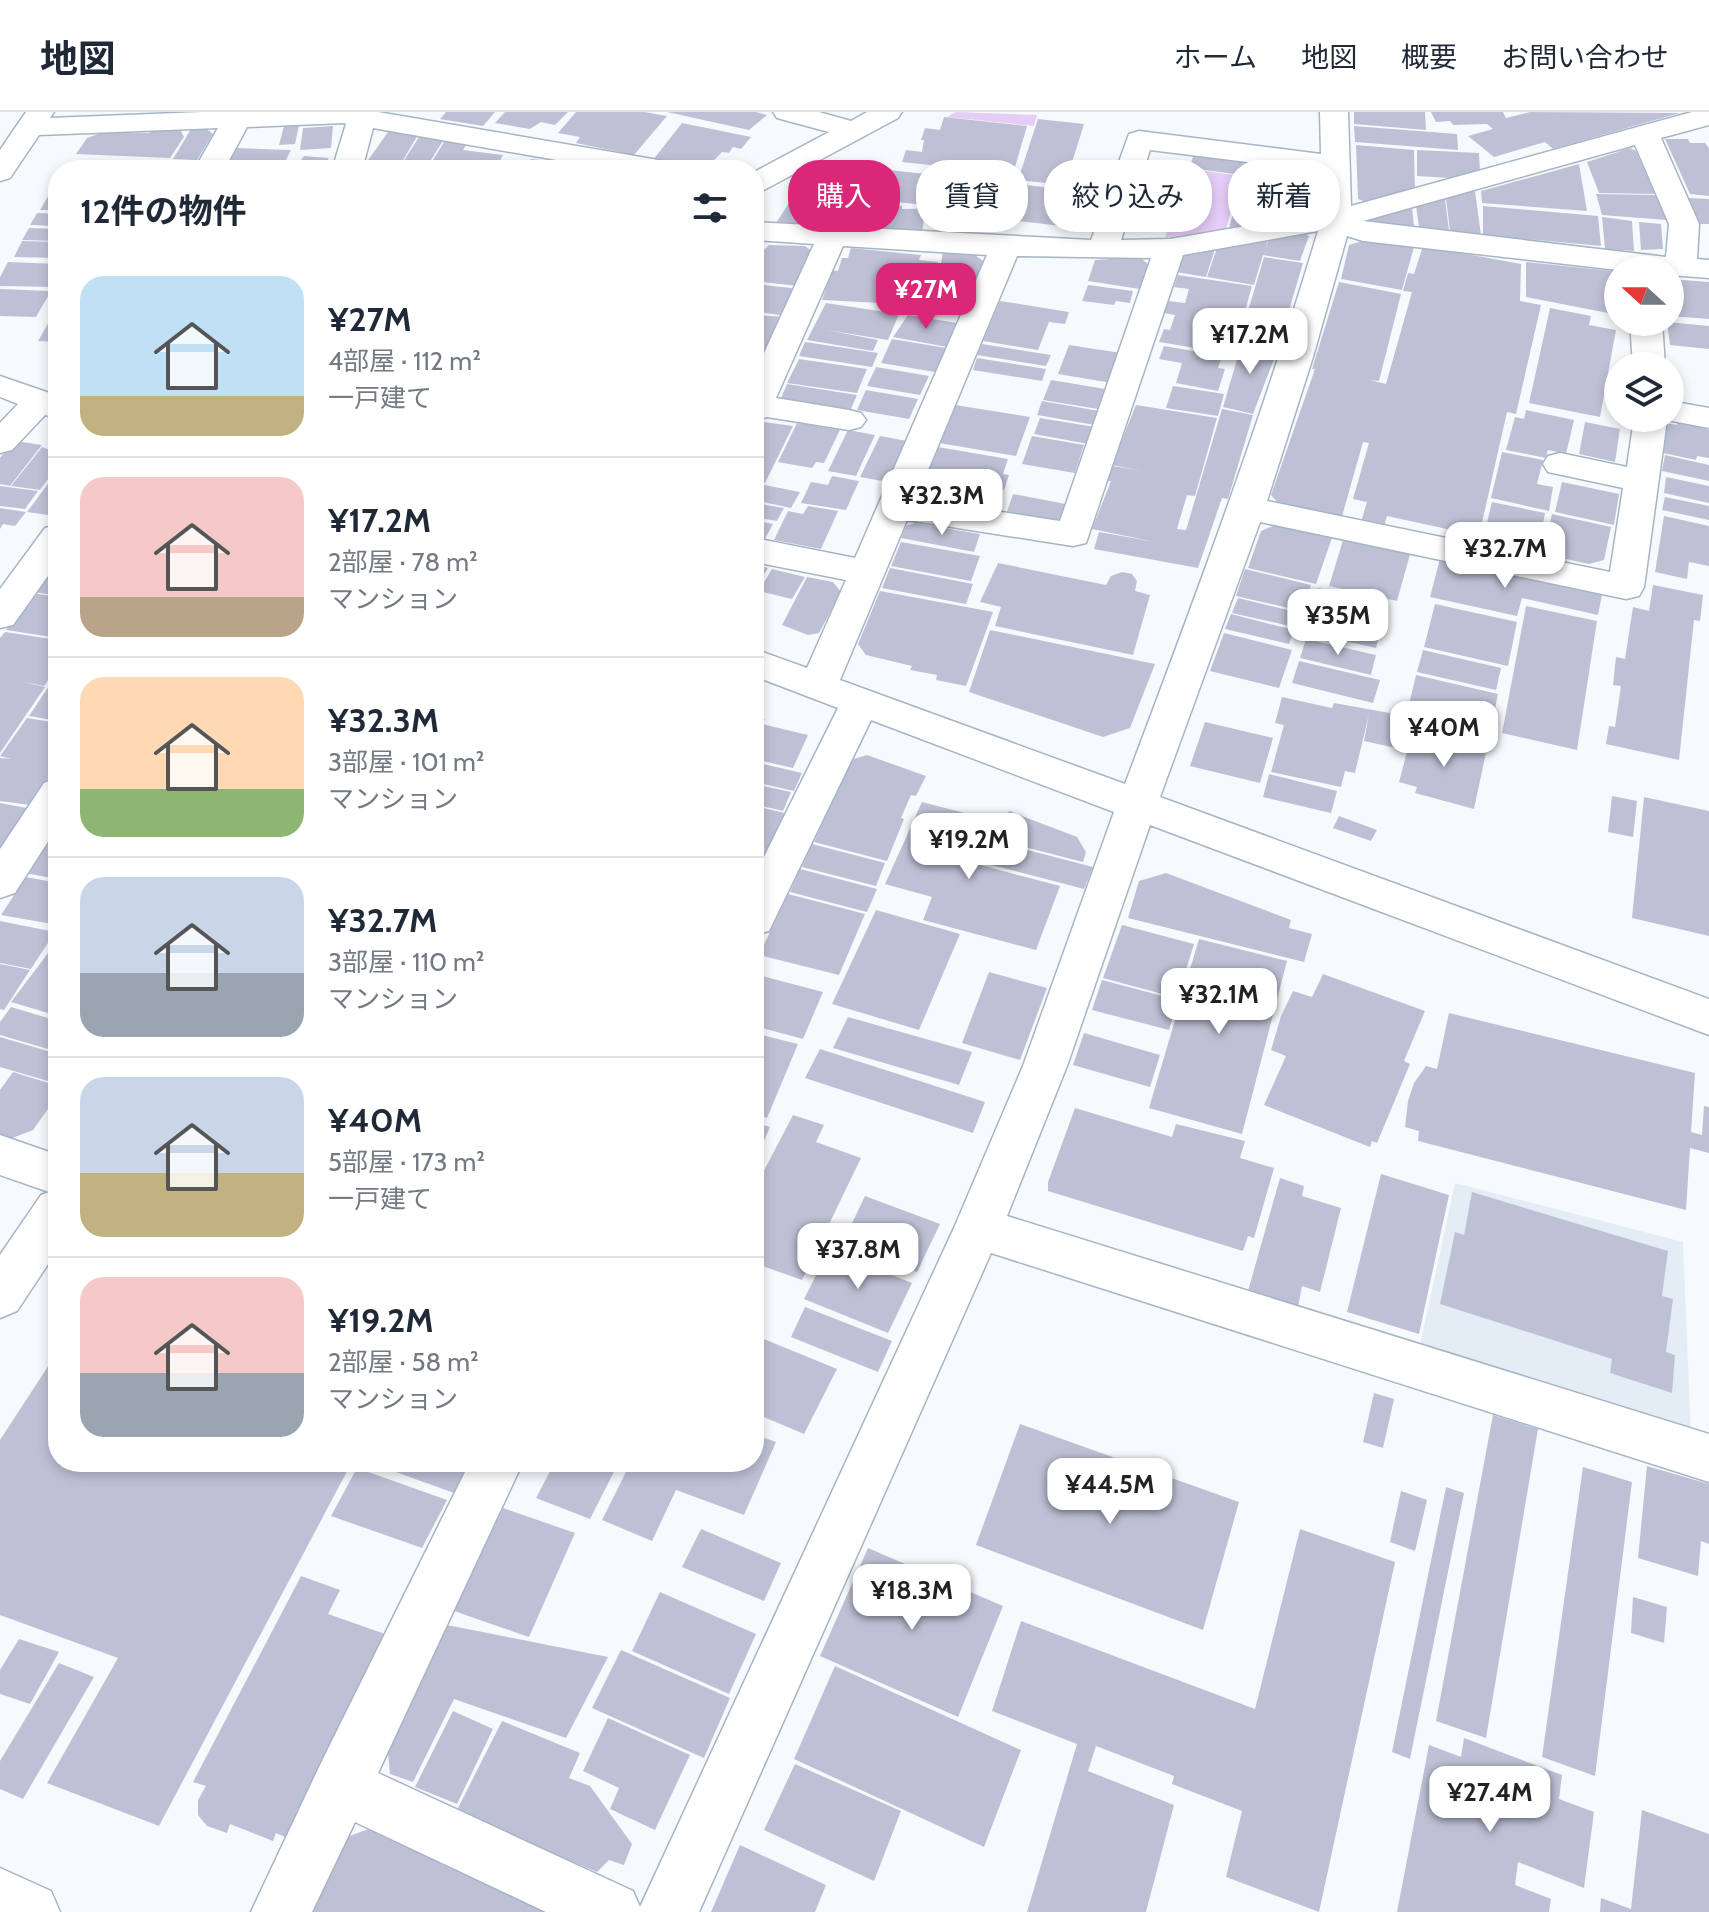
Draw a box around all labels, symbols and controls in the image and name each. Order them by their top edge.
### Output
text: 地図 [40,35,116,82]
text: ホーム [1174,40,1257,74]
text: 地図 [1301,40,1357,74]
text: 概要 [1401,40,1457,74]
text: お問い合わせ [1501,40,1669,74]
chip: 購入 [788,160,900,232]
chip: 賃貸 [916,160,1028,232]
chip: 絞り込み [1044,160,1212,232]
chip: 新着 [1228,160,1340,232]
icon: filters [688,186,732,230]
text: 12件の物件 [80,190,247,232]
north arrow [1604,256,1684,336]
map controls [1604,256,1684,432]
pin: ¥27M [879,263,973,331]
text: ¥27M [894,273,958,305]
text: ¥27M [328,298,412,340]
icon: home [144,308,240,404]
pin: ¥17.2M [1185,308,1315,376]
text: ¥17.2M [1211,318,1289,350]
text: 4部屋 · 112 m² [328,345,481,377]
button: layers [1604,352,1684,432]
text: 一戸建て [328,382,432,414]
pin: ¥32.3M [877,469,1007,537]
text: ¥32.3M [900,479,984,511]
text: ¥17.2M [328,499,431,541]
icon: home [144,509,240,605]
pin: ¥32.7M [1440,522,1570,590]
text: ¥32.7M [1463,532,1547,564]
text: 2部屋 · 78 m² [328,546,478,578]
text: マンション [328,583,458,615]
pin: ¥35M [1291,589,1385,657]
text: ¥35M [1305,599,1371,631]
text: ¥32.3M [328,699,439,741]
pin: ¥40M [1397,701,1491,769]
icon: home [144,709,240,805]
text: ¥40M [1408,711,1480,743]
text: 3部屋 · 101 m² [328,746,484,778]
text: マンション [328,783,458,815]
pin: ¥19.2M [904,813,1034,881]
text: ¥19.2M [929,823,1009,855]
text: ¥32.7M [328,899,437,941]
icon: home [144,909,240,1005]
text: 3部屋 · 110 m² [328,946,484,978]
pin: ¥32.1M [1154,968,1284,1036]
text: ¥32.1M [1179,978,1259,1010]
text: マンション [328,983,458,1015]
text: ¥40M [328,1099,422,1141]
icon: home [144,1109,240,1205]
text: 5部屋 · 173 m² [328,1146,485,1178]
text: 一戸建て [328,1183,432,1215]
pin: ¥37.8M [793,1223,923,1291]
text: ¥37.8M [815,1233,901,1265]
text: ¥19.2M [328,1299,433,1341]
icon: home [144,1309,240,1405]
text: 2部屋 · 58 m² [328,1346,479,1378]
text: マンション [328,1383,458,1415]
pin: ¥44.5M [1045,1458,1175,1526]
text: ¥44.5M [1065,1468,1155,1500]
pin: ¥18.3M [847,1564,977,1632]
text: ¥18.3M [871,1574,953,1606]
pin: ¥27.4M [1425,1766,1555,1834]
text: ¥27.4M [1447,1776,1533,1808]

